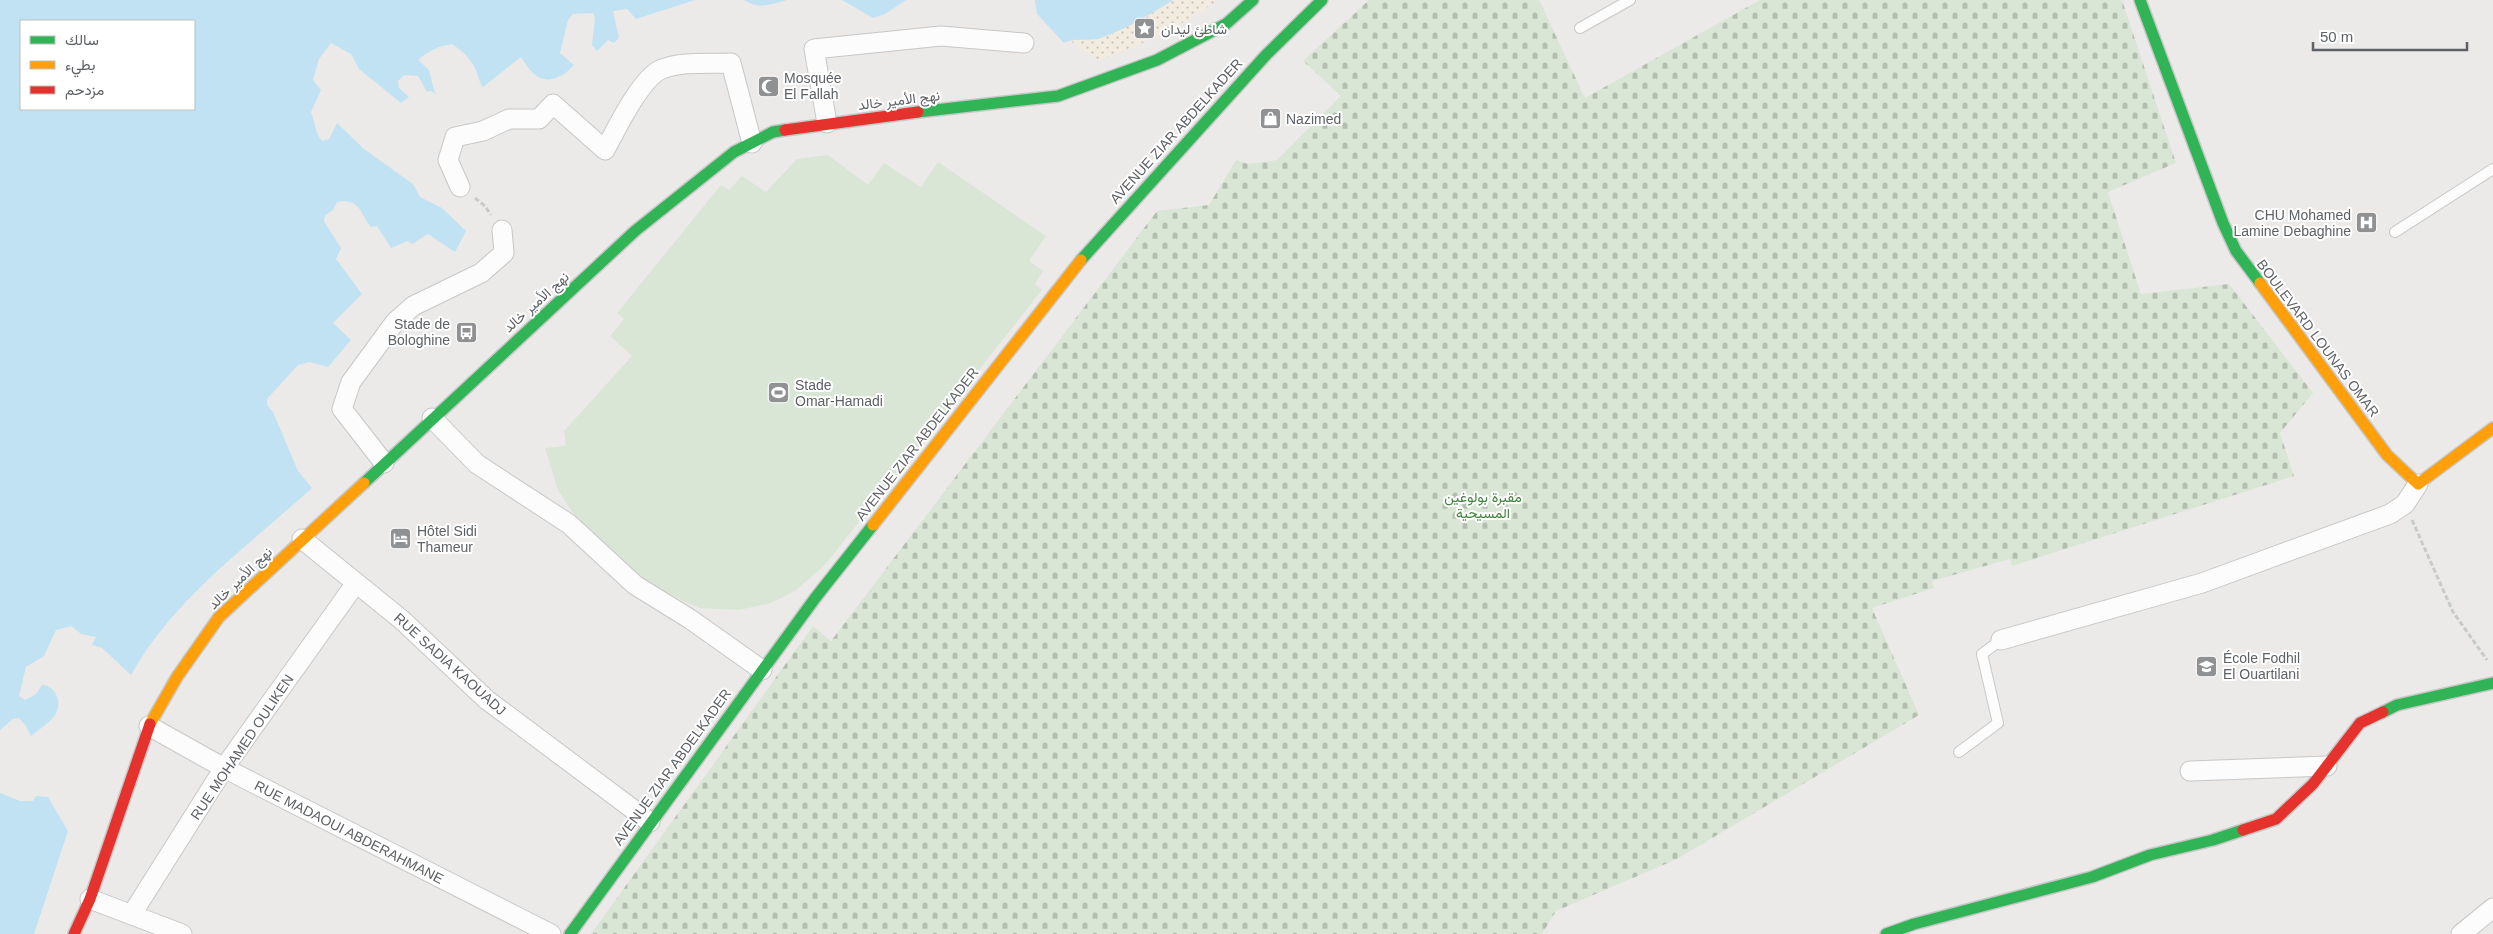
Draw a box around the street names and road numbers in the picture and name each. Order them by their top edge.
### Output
street label: AVENUE ZIAR ABDELKADER [1107,55,1245,207]
street label: نهج الأمير خالد [857,87,941,116]
street label: BOULEVARD LOUNAS OMAR [2254,256,2382,420]
street label: نهج الأمير خالد [500,268,574,338]
street label: AVENUE ZIAR ABDELKADER [852,364,982,524]
street label: نهج الأمير خالد [205,544,277,615]
street label: RUE SADIA KAOUADJ [391,610,509,718]
street label: RUE MOHAMED OULIKEN [187,671,297,823]
street label: AVENUE ZIAR ABDELKADER [610,686,734,848]
street label: RUE MADAOUI ABDERAHMANE [252,777,446,887]

